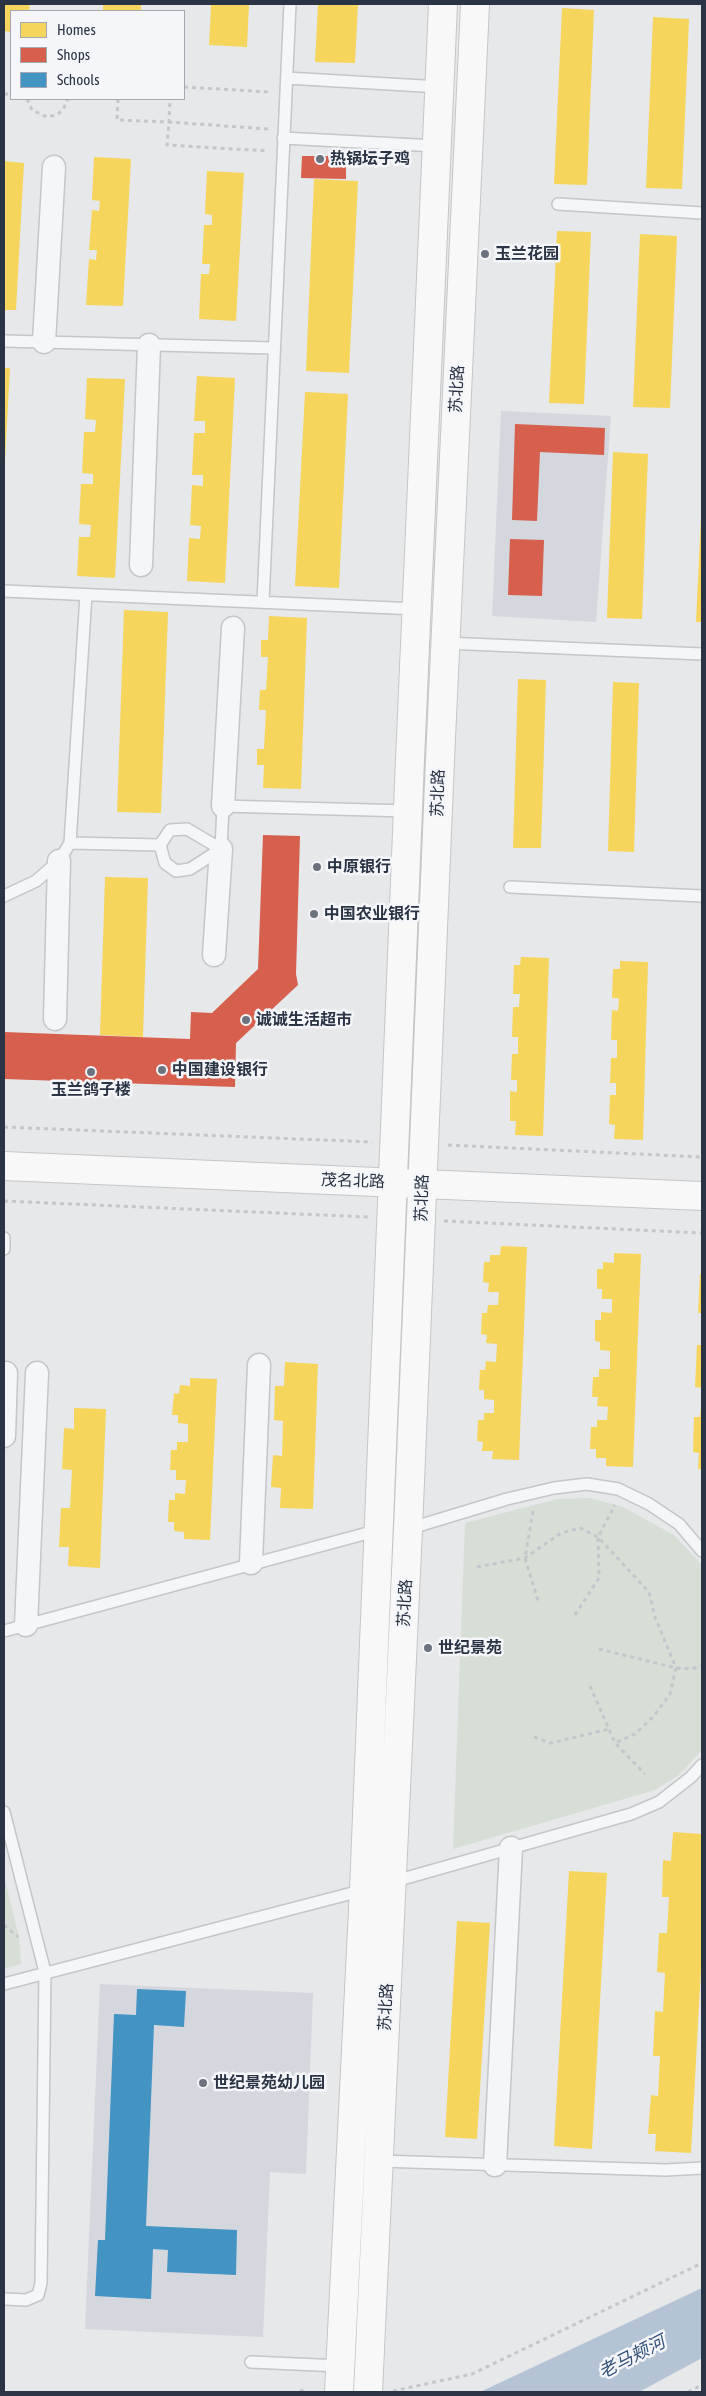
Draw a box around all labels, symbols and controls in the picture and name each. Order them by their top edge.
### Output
legend [10,10,185,100]
text: Homes [57,21,96,38]
text: Shops [57,46,90,63]
text: Schools [57,71,100,88]
place label: 热锅坛子鸡 [330,149,410,169]
marker: 热锅坛子鸡 [314,153,326,165]
place label: 玉兰花园 [495,244,559,264]
marker: 玉兰花园 [479,248,491,260]
street label: 苏北路 [446,365,468,413]
street label: 苏北路 [428,769,448,817]
place label: 中原银行 [327,857,391,877]
marker: 中原银行 [311,861,323,873]
place label: 中国农业银行 [324,904,420,924]
marker: 中国农业银行 [308,908,320,920]
place label: 诚诚生活超市 [256,1010,352,1030]
marker: 诚诚生活超市 [240,1014,252,1026]
place label: 中国建设银行 [172,1060,268,1080]
marker: 中国建设银行 [156,1064,168,1076]
marker: 玉兰鸽子楼 [85,1066,97,1078]
place label: 玉兰鸽子楼 [51,1080,131,1100]
street label: 茂名北路 [321,1170,385,1192]
street label: 苏北路 [412,1174,432,1222]
street label: 苏北路 [394,1579,416,1627]
place label: 世纪景苑 [438,1638,502,1658]
marker: 世纪景苑 [422,1642,434,1654]
street label: 苏北路 [375,1983,397,2031]
place label: 世纪景苑幼儿园 [213,2073,325,2093]
marker: 世纪景苑幼儿园 [197,2077,209,2089]
water label: 老马颊河 [595,2331,669,2383]

